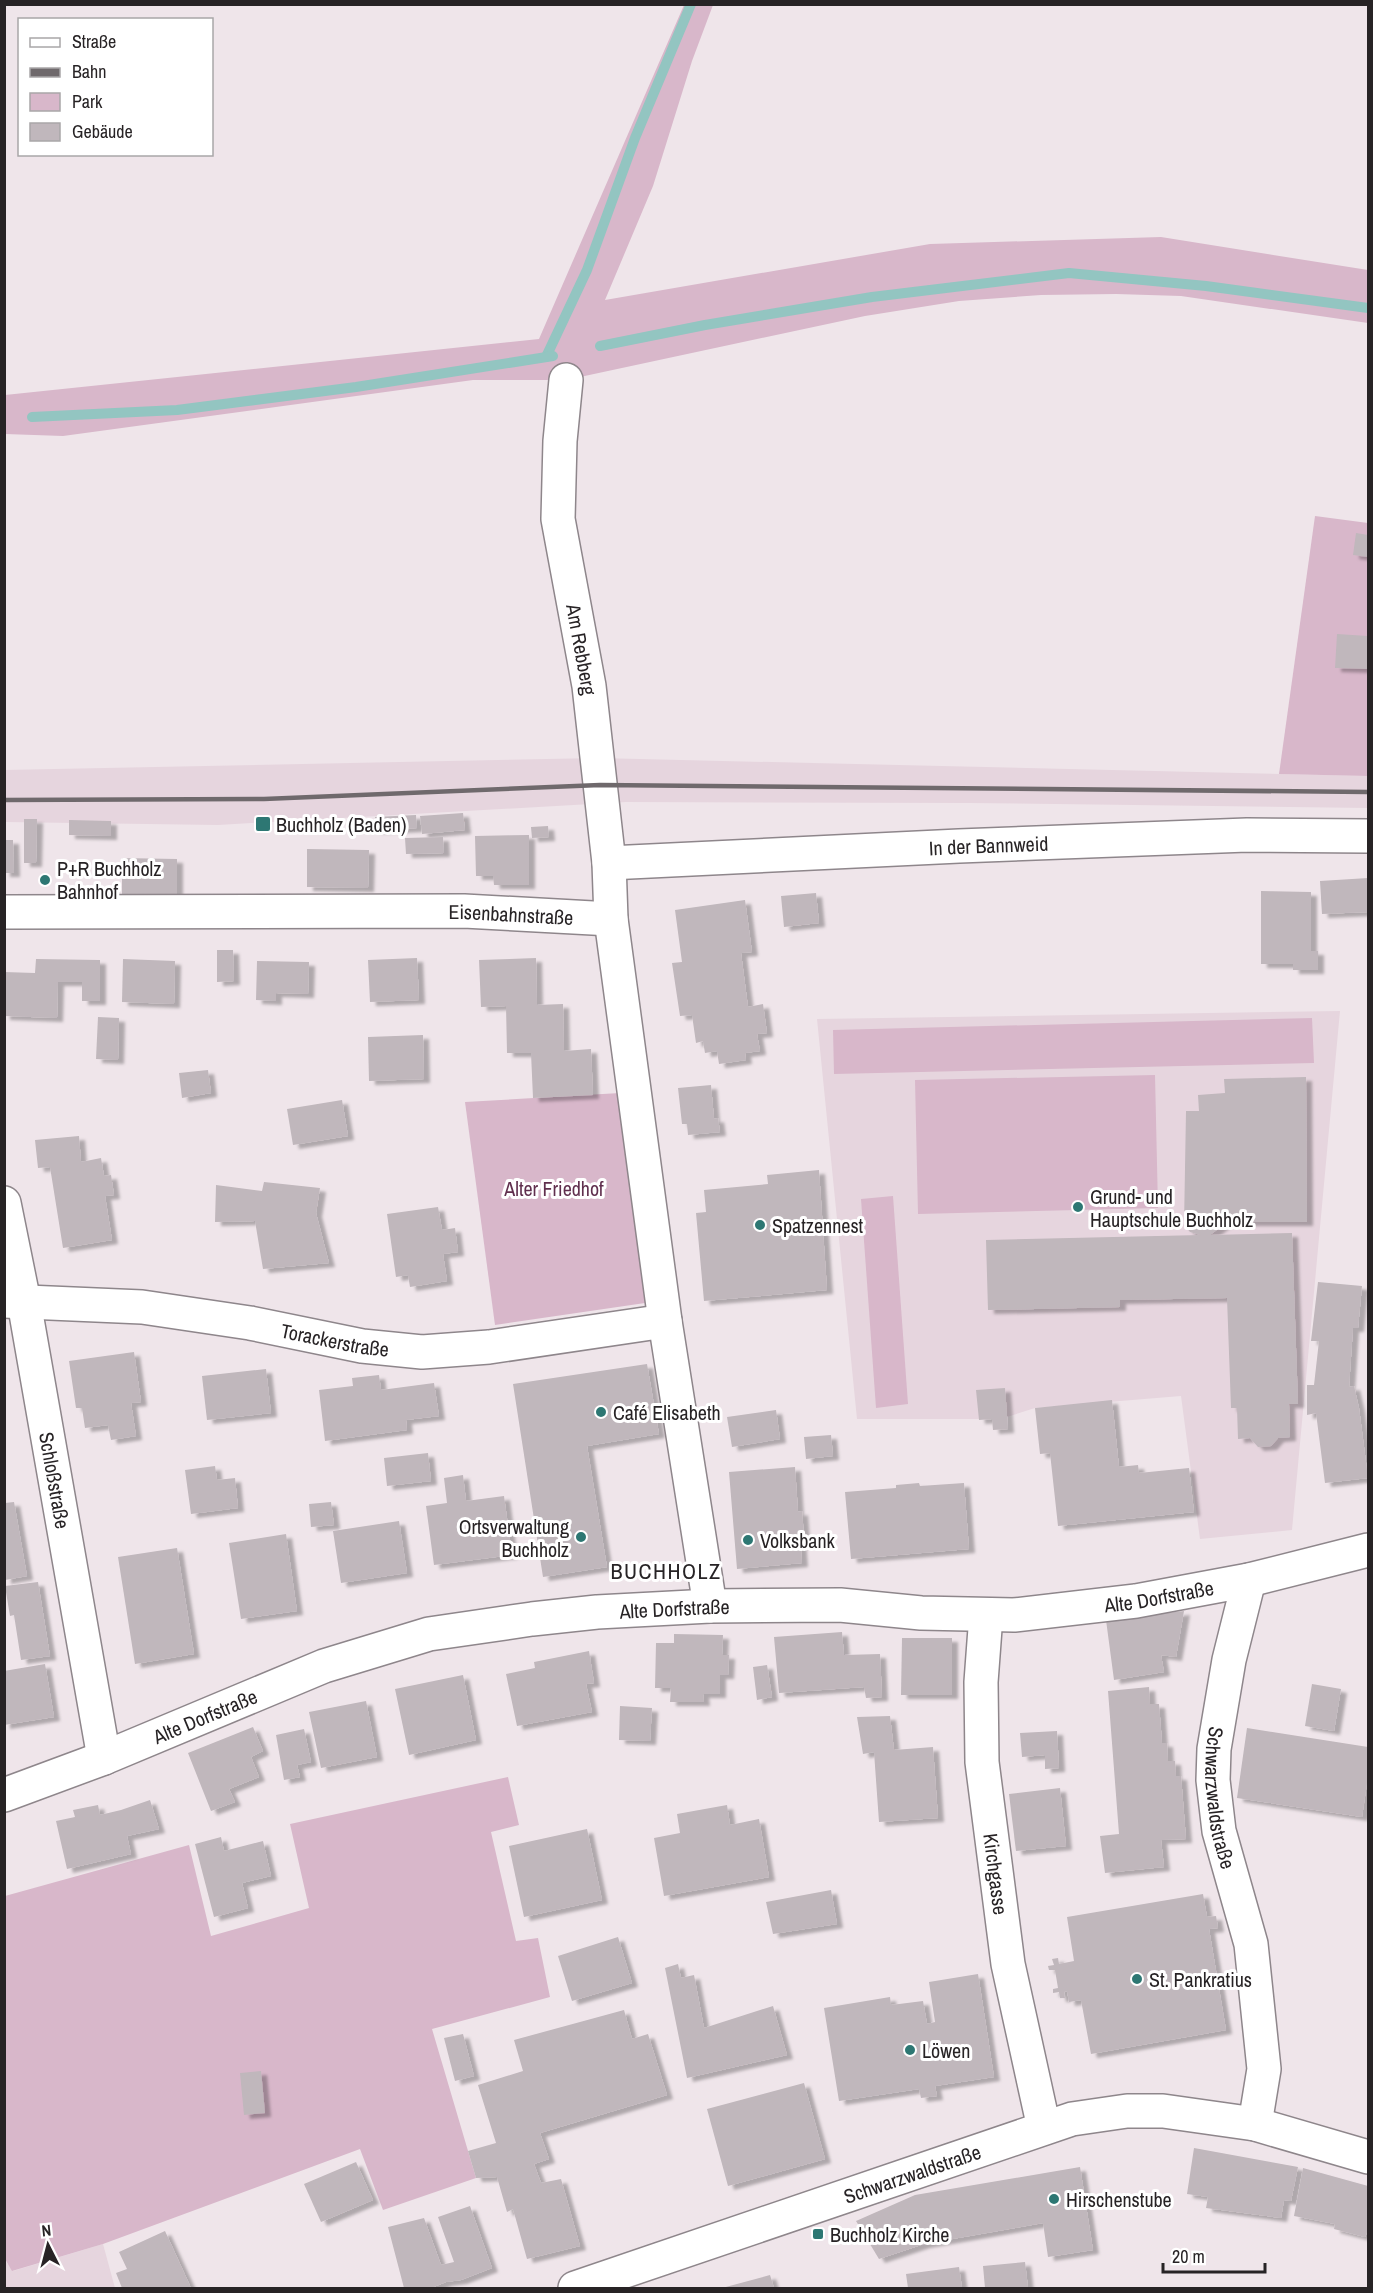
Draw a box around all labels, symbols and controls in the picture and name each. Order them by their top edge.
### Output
legend [18,18,213,156]
text: Straße [72,29,116,54]
text: Bahn [72,59,106,84]
text: Park [72,89,103,114]
text: Gebäude [72,119,133,144]
street label: Am Rebberg [560,601,603,696]
place label: Buchholz (Baden) [276,811,406,838]
marker: Buchholz (Baden) [254,815,272,833]
street label: In der Bannweid [928,829,1049,861]
place label: P+R Buchholz Bahnhof [57,855,161,905]
marker: P+R Buchholz Bahnhof [38,873,52,887]
street label: Eisenbahnstraße [448,897,574,930]
park label: Alter Friedhof [503,1175,604,1202]
place label: Grund- und Hauptschule Buchholz [1090,1183,1253,1233]
marker: Grund- und Hauptschule Buchholz [1071,1200,1085,1214]
place label: Spatzennest [772,1212,864,1239]
marker: Spatzennest [753,1218,767,1232]
street label: Torackerstraße [279,1316,390,1362]
place label: Café Elisabeth [613,1399,721,1426]
marker: Café Elisabeth [594,1405,608,1419]
street label: Schloßstraße [34,1430,77,1531]
place label: Ortsverwaltung Buchholz [459,1513,569,1563]
place label: Volksbank [760,1527,836,1554]
marker: Ortsverwaltung Buchholz [574,1530,588,1544]
marker: Volksbank [741,1533,755,1547]
district label: BUCHHOLZ [610,1556,722,1586]
street label: Alte Dorfstraße [1102,1573,1216,1618]
street label: Alte Dorfstraße [618,1592,730,1624]
street label: Alte Dorfstraße [148,1682,261,1750]
street label: Schwarzwaldstraße [1199,1725,1242,1872]
street label: Kirchgasse [978,1831,1015,1916]
place label: St. Pankratius [1149,1966,1252,1993]
marker: St. Pankratius [1130,1972,1144,1986]
place label: Löwen [922,2037,970,2064]
marker: Löwen [903,2043,917,2057]
street label: Schwarzwaldstraße [840,2138,984,2209]
place label: Hirschenstube [1066,2186,1172,2213]
marker: Hirschenstube [1047,2192,1061,2206]
north arrow [18,2215,78,2275]
text: N [41,2219,52,2242]
place label: Buchholz Kirche [830,2221,949,2248]
marker: Buchholz Kirche [811,2227,825,2241]
scale bar [1163,2236,1265,2274]
text: 20 m [1172,2244,1205,2269]

